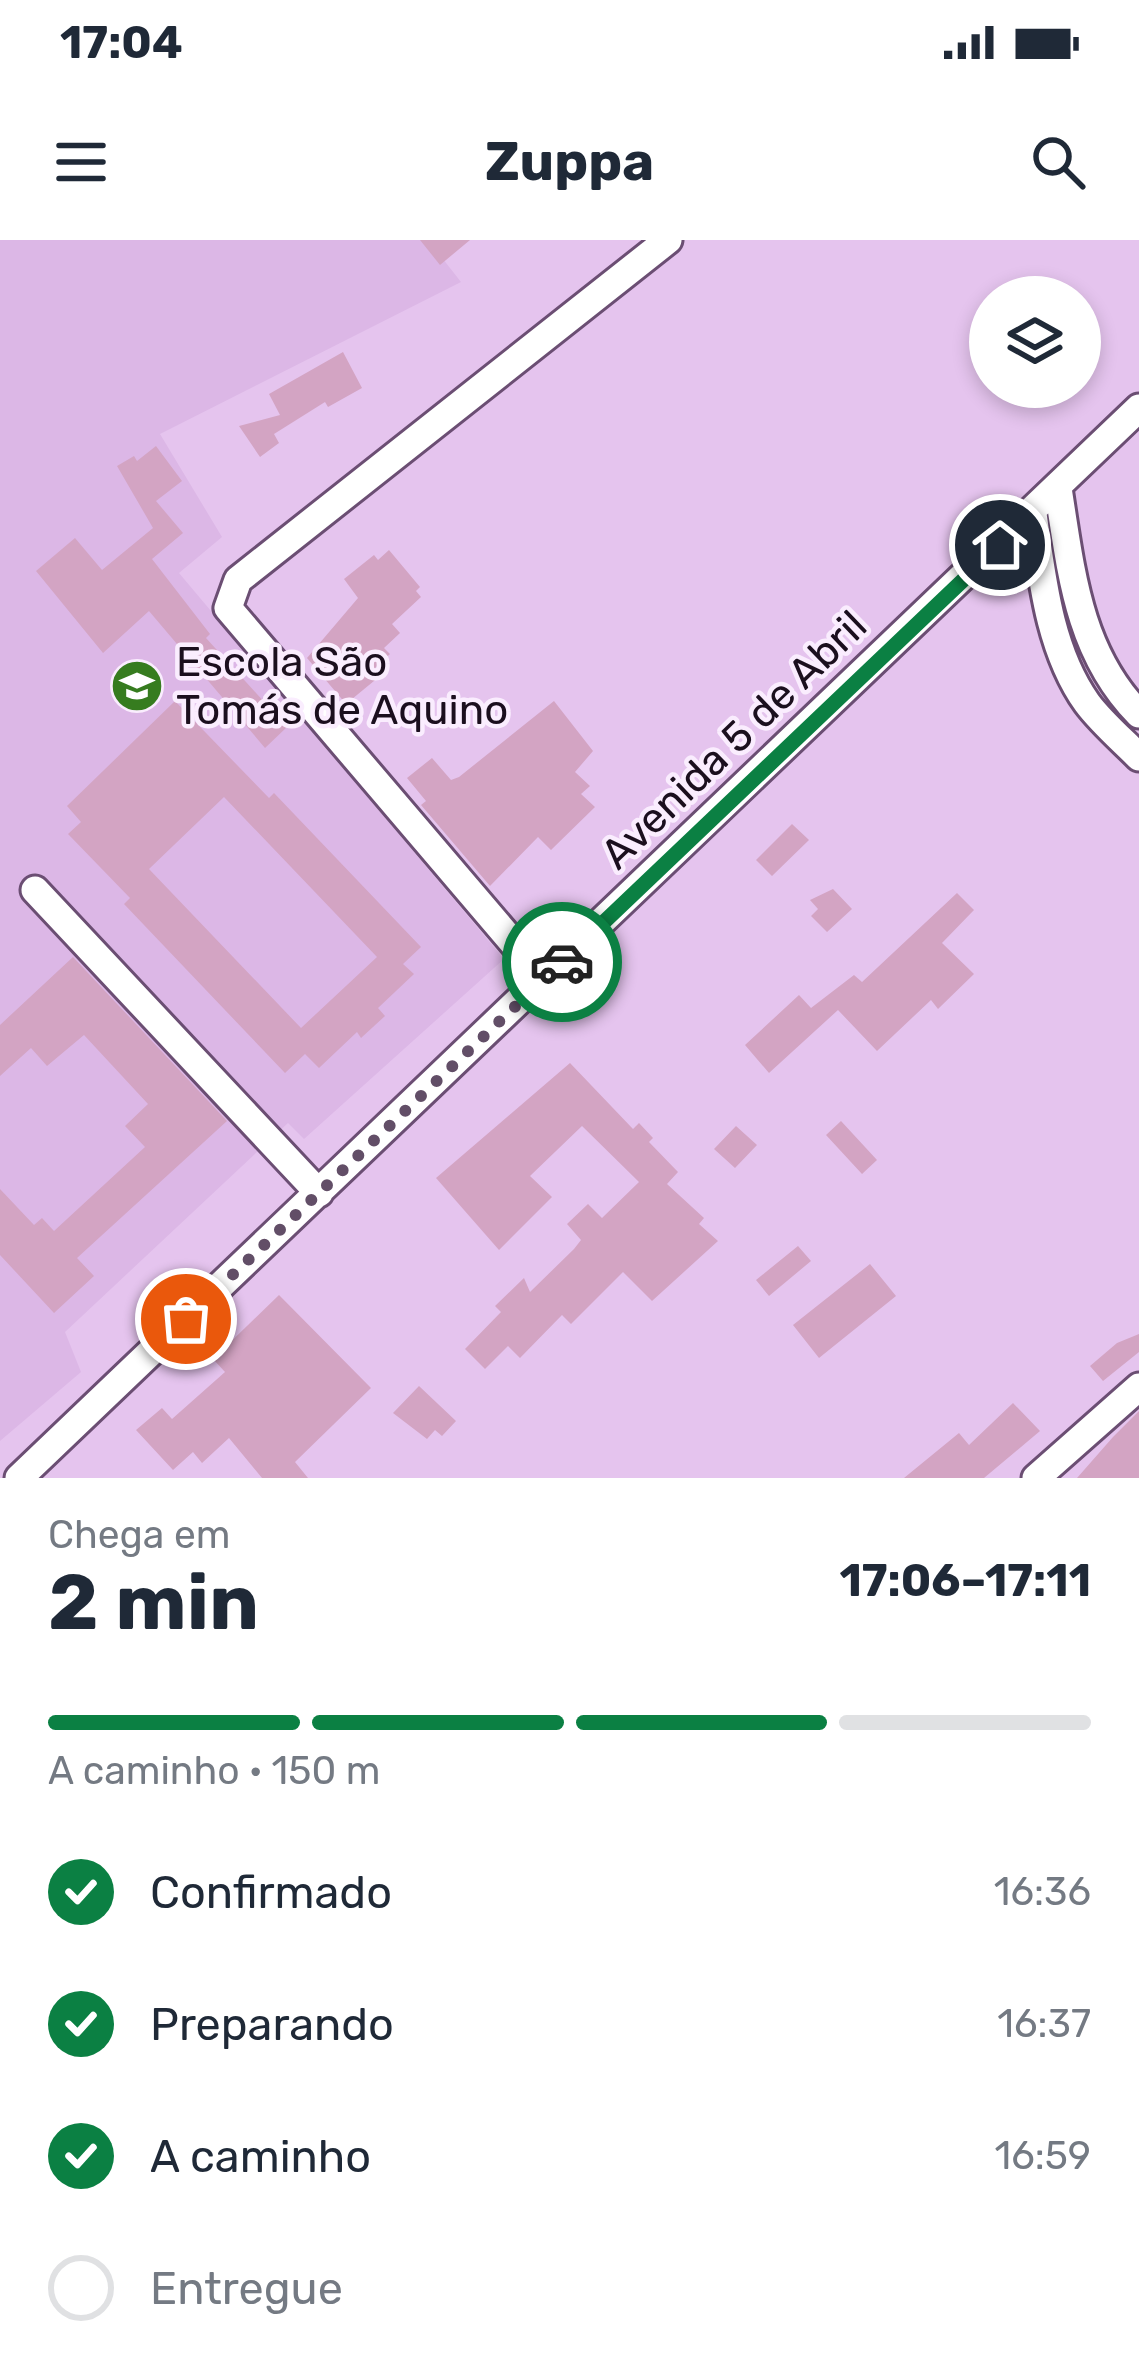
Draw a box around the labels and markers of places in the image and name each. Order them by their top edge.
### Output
pin [949,494,1051,596]
place label: Escola São Tomás de Aquino [176,637,508,735]
school or university icon: Escola São Tomás de Aquino [109,658,165,714]
pin [135,1268,237,1370]

